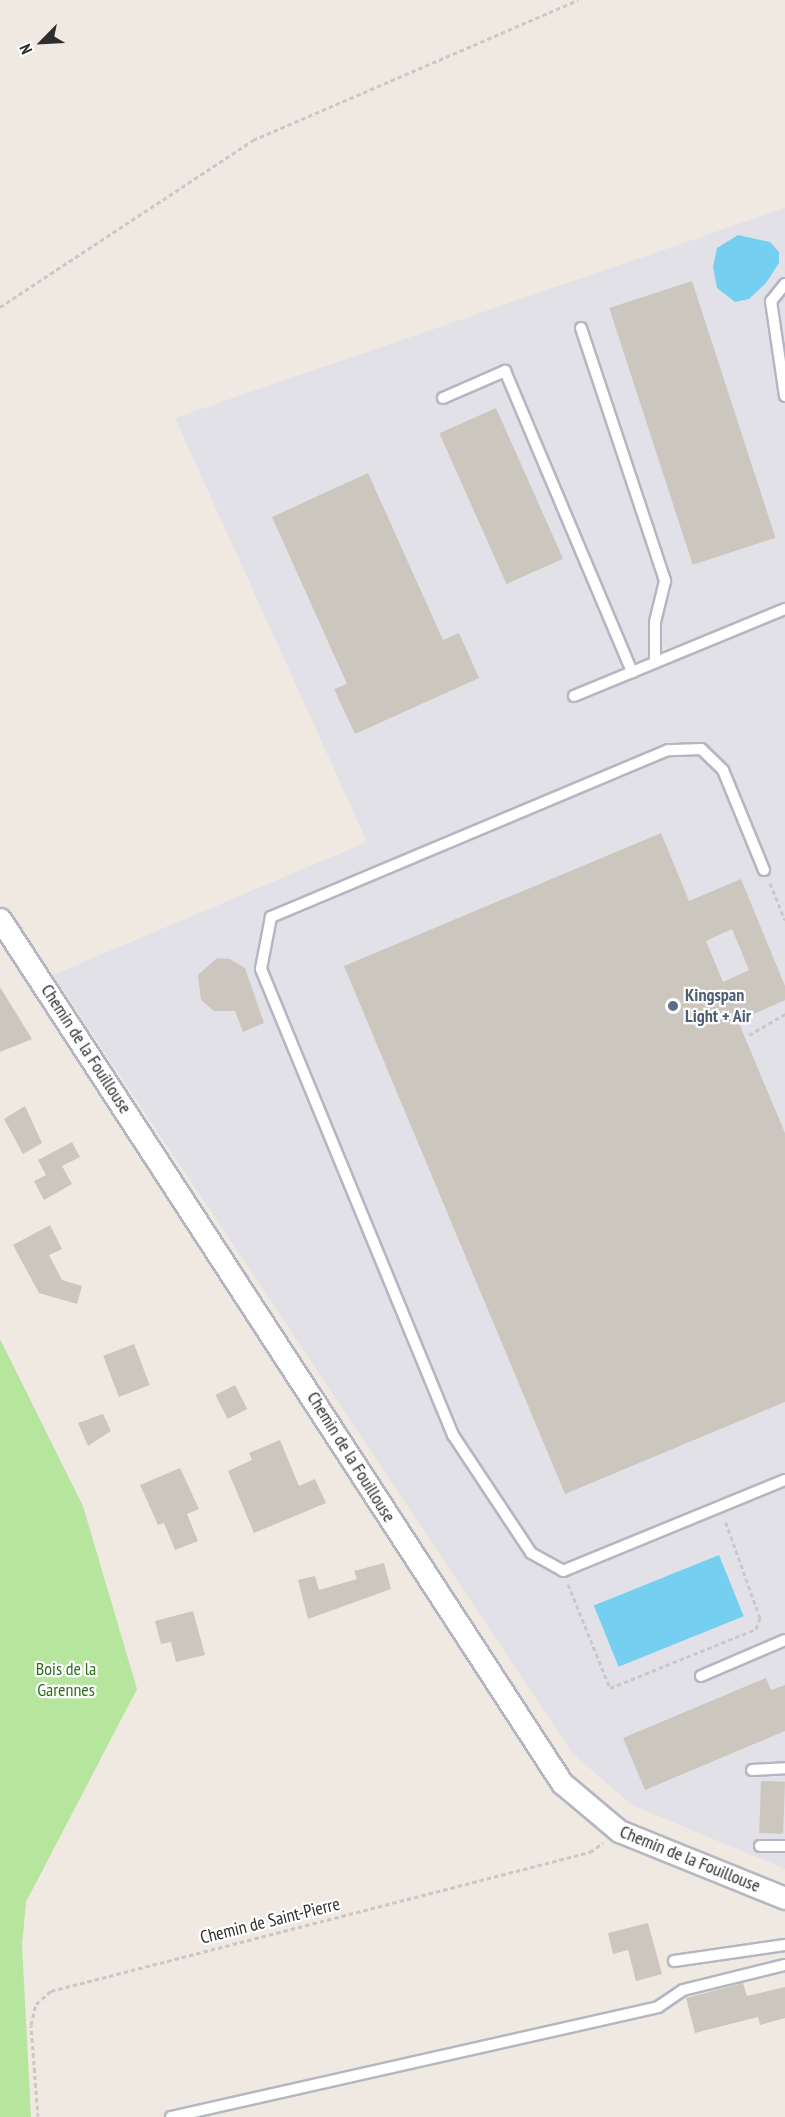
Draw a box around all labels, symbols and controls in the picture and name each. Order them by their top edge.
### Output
north arrow [12,12,72,72]
text: N [15,41,36,57]
street label: Chemin de la Fouillouse [36,980,136,1118]
place label: Kingspan Light + Air [685,985,752,1028]
marker: Kingspan Light + Air [666,999,680,1013]
street label: Chemin de la Fouillouse [302,1388,400,1526]
park label: Bois de la Garennes [36,1659,96,1702]
street label: Chemin de la Fouillouse [617,1821,763,1897]
street label: Chemin de Saint-Pierre [198,1893,342,1949]

